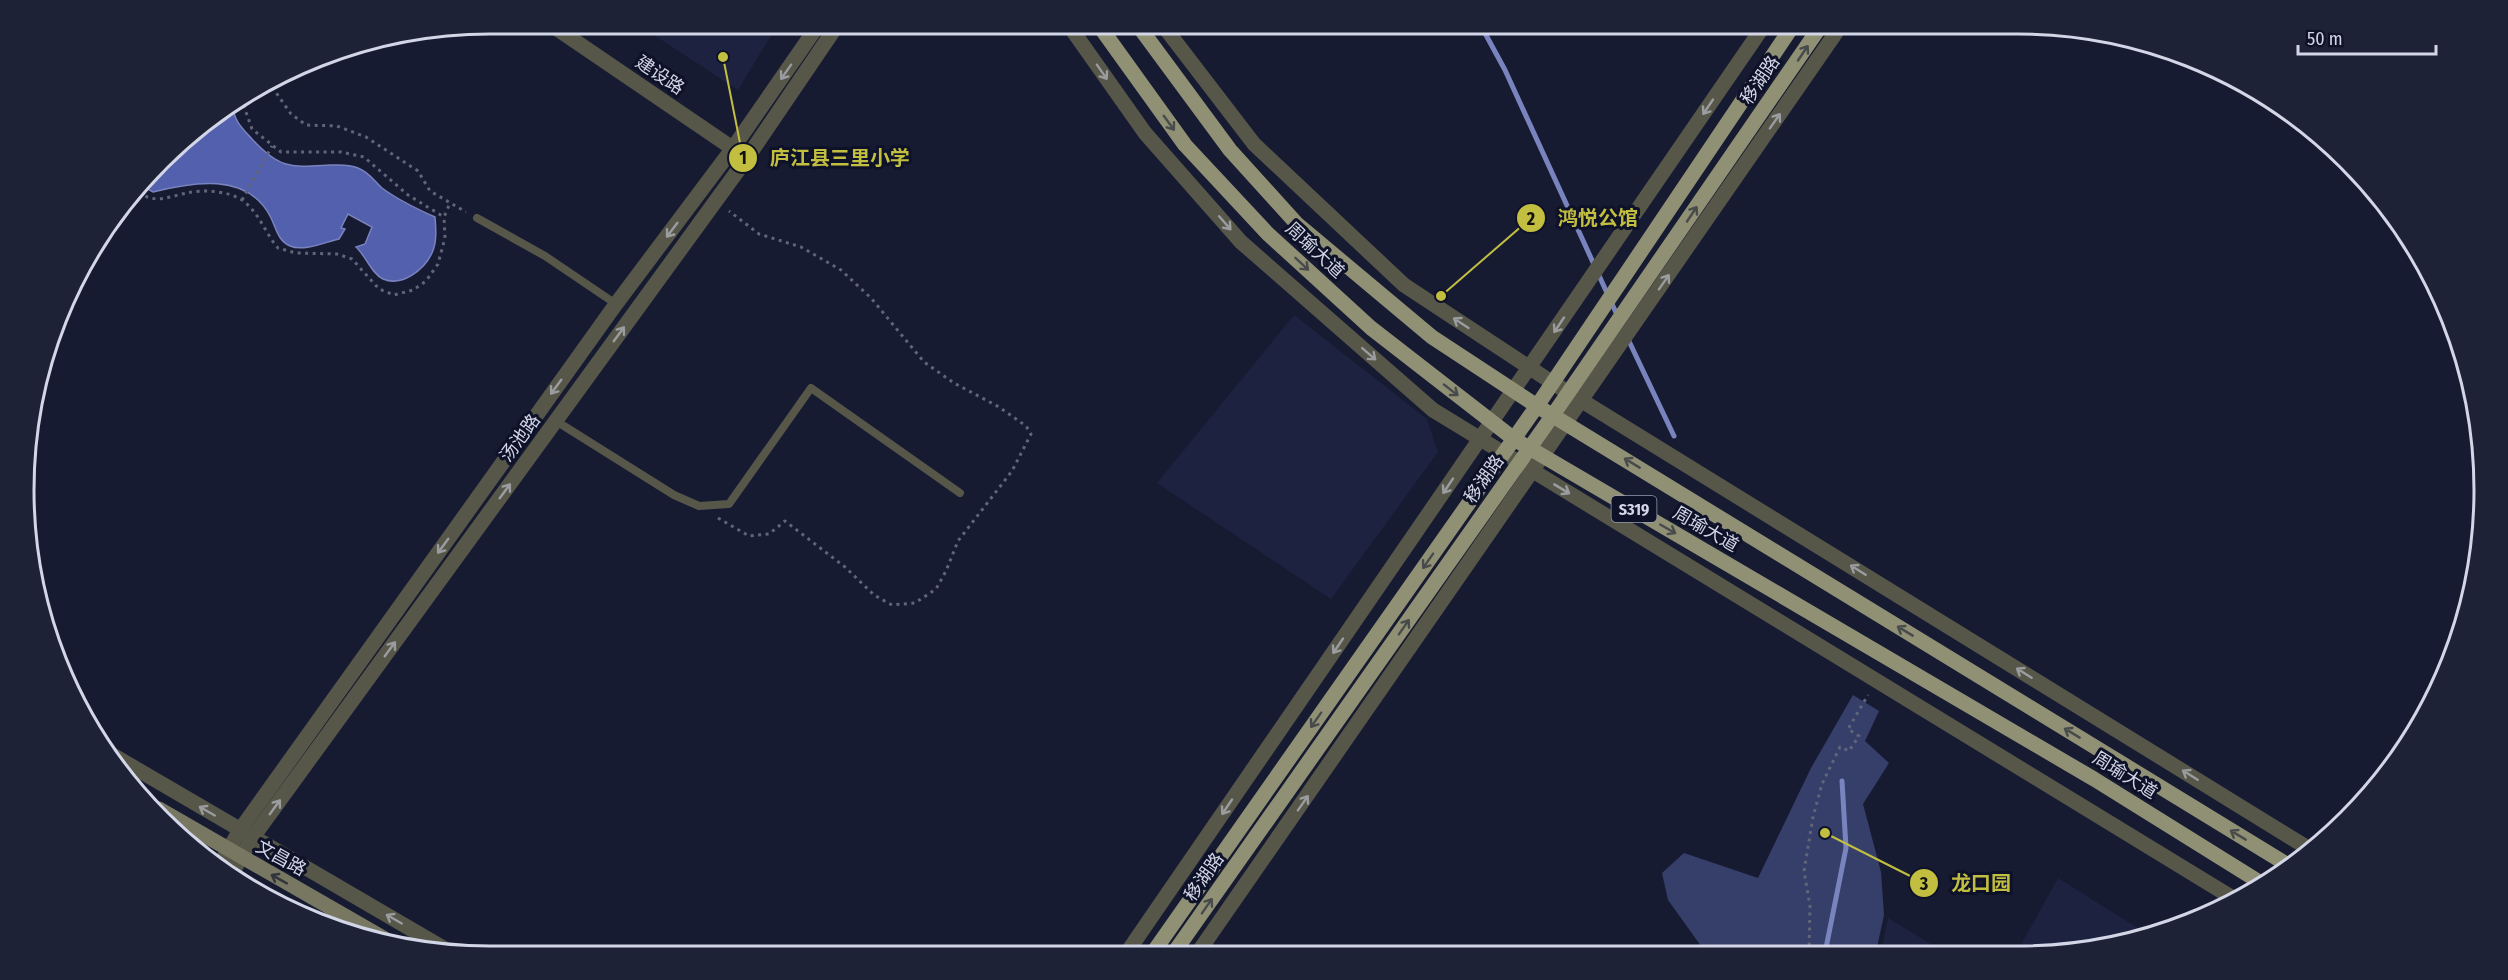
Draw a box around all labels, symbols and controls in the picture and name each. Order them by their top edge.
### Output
scale bar [2298,18,2436,56]
text: 50 m [2307,28,2343,50]
one-way arrow [1797,45,1809,61]
street label: 建设路 [631,51,689,99]
street label: 移湖路 [1736,51,1784,109]
one-way arrow [780,63,792,80]
one-way arrow [1096,63,1108,79]
one-way arrow [1702,98,1714,114]
one-way arrow [1162,114,1175,130]
one-way arrow [1769,114,1781,130]
callout: 庐江县三里小学 [728,139,922,177]
text: 庐江县三里小学 [770,146,910,170]
text: 1 [739,147,747,169]
callout: 鸿悦公馆 [1516,199,1650,237]
text: 鸿悦公馆 [1558,206,1638,230]
one-way arrow [1686,206,1698,222]
text: 2 [1526,208,1535,230]
one-way arrow [1218,215,1232,230]
street label: 周瑜大道 [1281,217,1349,283]
one-way arrow [665,222,678,238]
one-way arrow [1294,257,1309,272]
one-way arrow [1658,274,1670,291]
one-way arrow [1453,316,1470,328]
one-way arrow [1553,316,1565,333]
one-way arrow [613,326,625,342]
one-way arrow [1361,347,1377,360]
one-way arrow [550,379,562,395]
one-way arrow [1443,383,1459,396]
street label: 汤池路 [495,410,545,466]
street label: 移湖路 [1460,451,1508,507]
one-way arrow [1624,457,1641,469]
one-way arrow [1442,477,1454,493]
one-way arrow [1553,483,1570,495]
one-way arrow [498,484,511,500]
road number: S319 [1612,496,1656,522]
street label: 周瑜大道 [1669,501,1743,557]
one-way arrow [1659,523,1676,535]
one-way arrow [437,538,449,554]
one-way arrow [1422,552,1434,568]
one-way arrow [1850,564,1867,576]
one-way arrow [1398,619,1410,635]
one-way arrow [1897,625,1914,637]
one-way arrow [1332,638,1344,654]
one-way arrow [384,642,396,658]
one-way arrow [2016,666,2033,678]
one-way arrow [1310,712,1322,728]
one-way arrow [2064,727,2081,739]
street label: 周瑜大道 [2089,747,2161,803]
one-way arrow [2182,768,2199,780]
one-way arrow [1297,795,1309,811]
one-way arrow [1221,798,1233,815]
one-way arrow [269,799,281,815]
one-way arrow [199,804,216,816]
one-way arrow [2230,828,2247,840]
street label: 文昌路 [252,835,310,881]
street label: 移湖路 [1180,849,1228,905]
callout: 龙口园 [1909,864,2023,902]
text: 龙口园 [1951,871,2011,895]
one-way arrow [271,873,288,885]
text: 3 [1919,873,1929,895]
one-way arrow [1201,899,1213,915]
one-way arrow [386,913,403,925]

